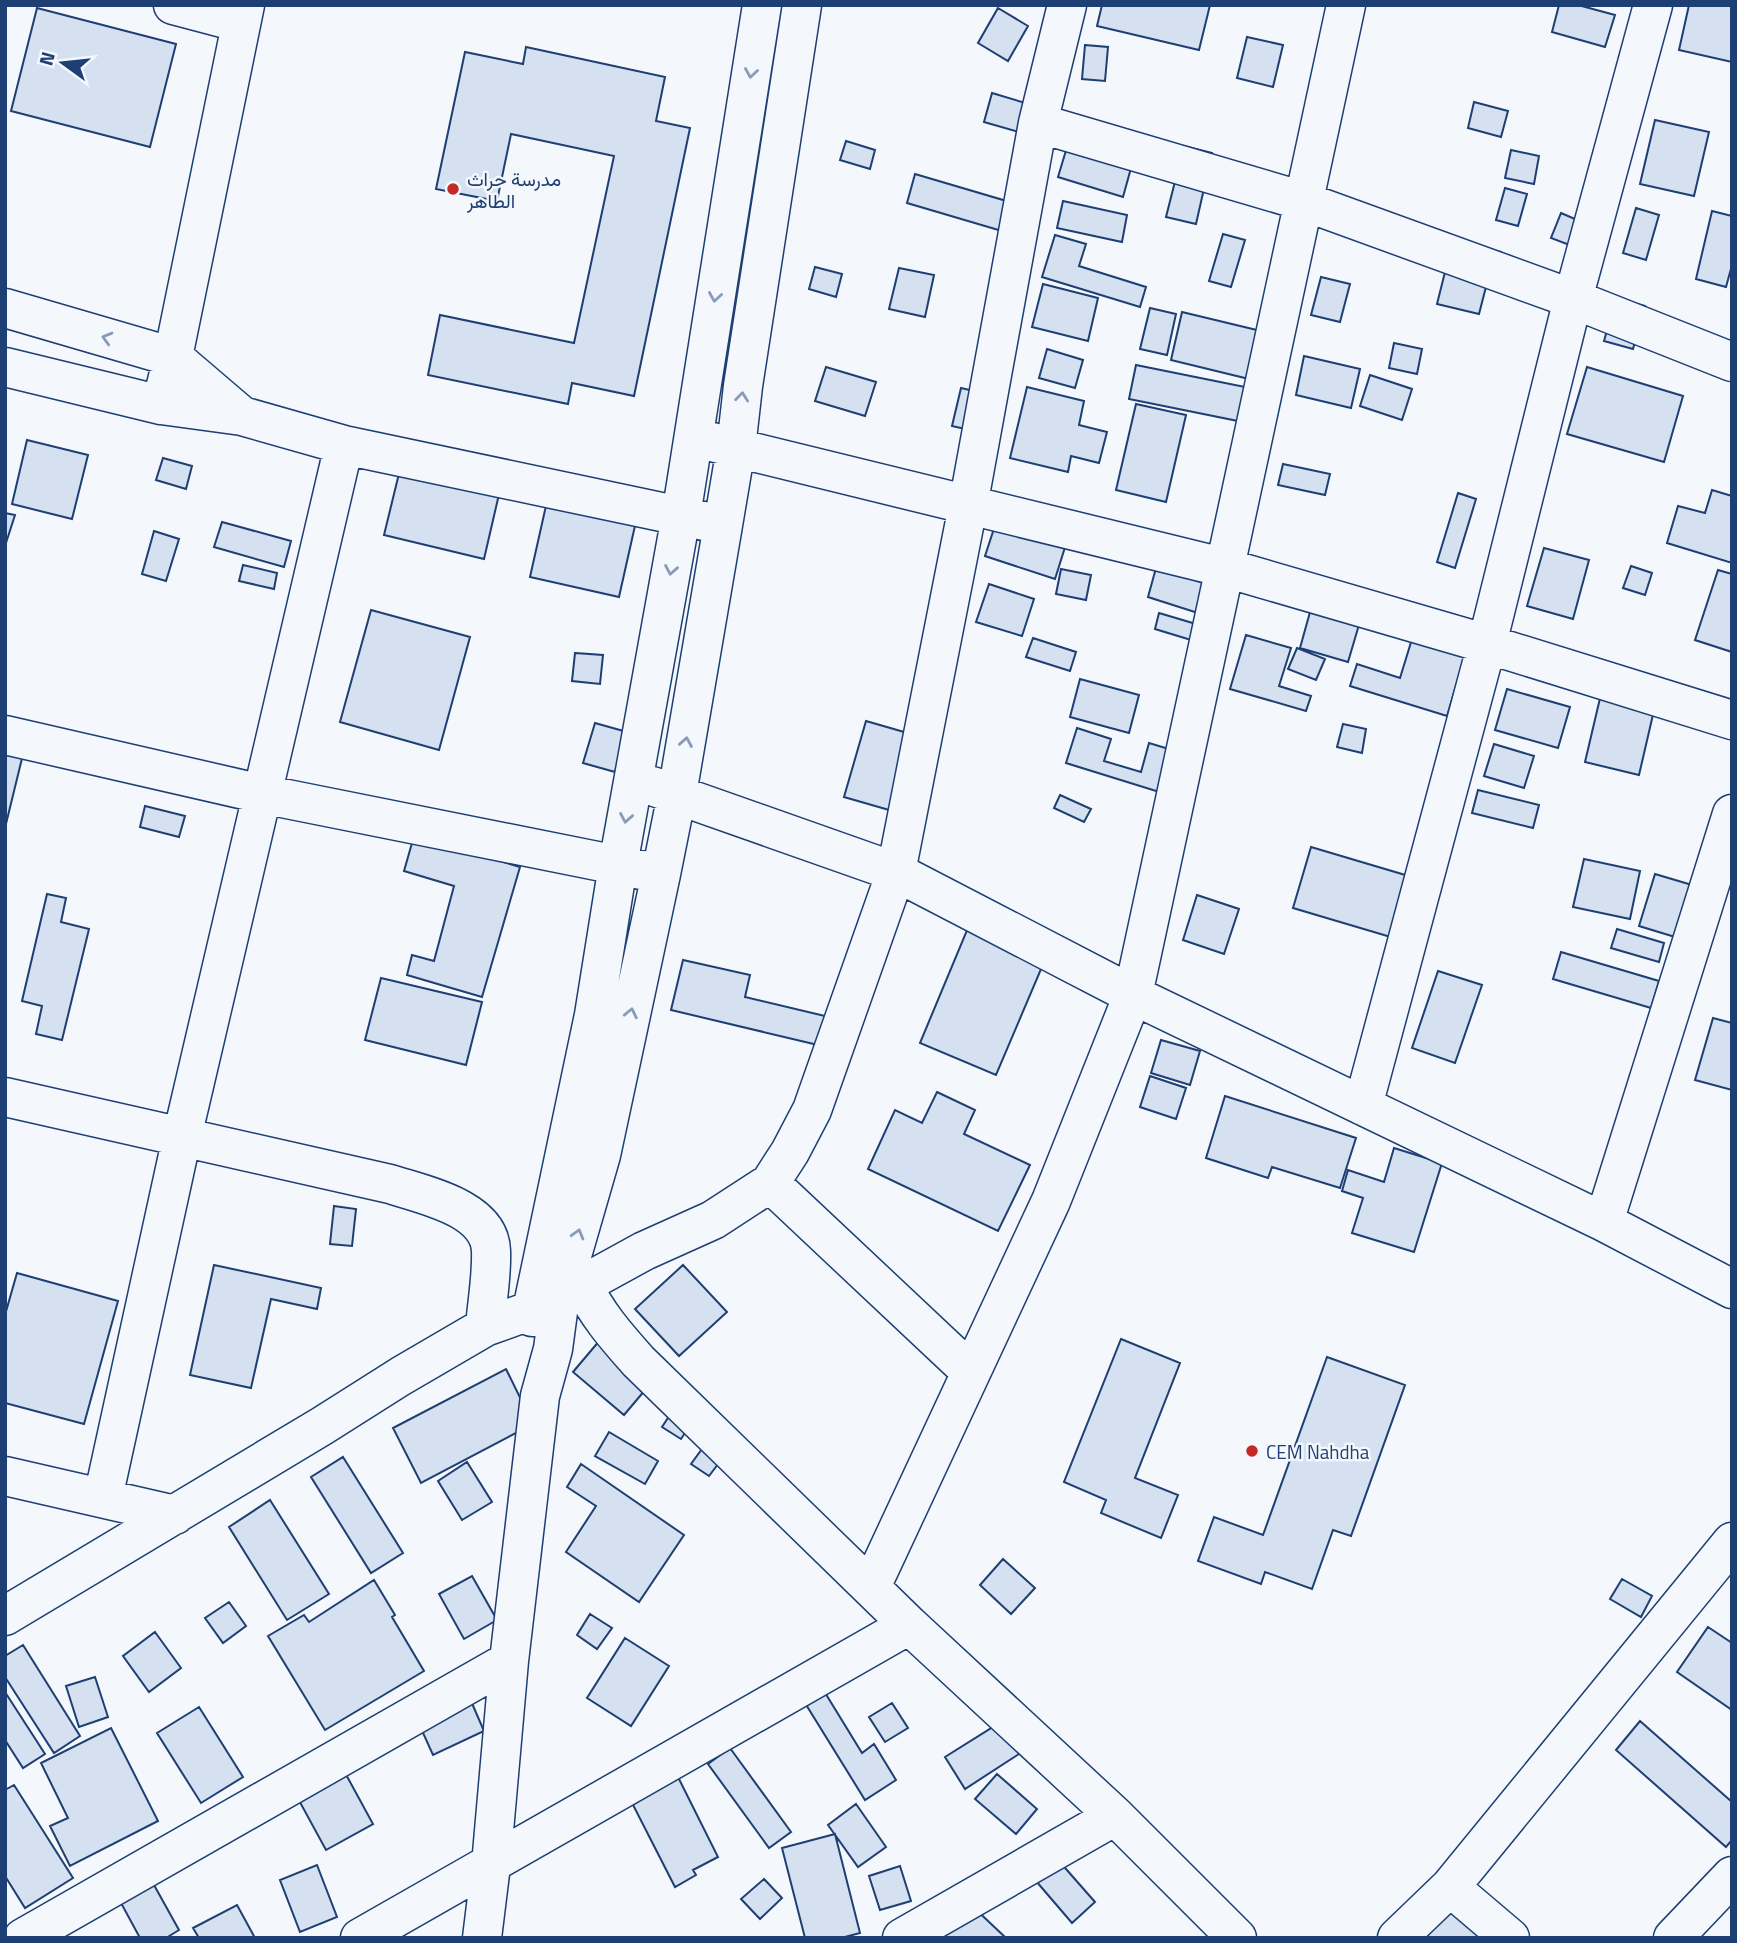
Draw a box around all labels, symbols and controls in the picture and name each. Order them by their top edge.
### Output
north arrow [28,28,98,98]
text: N [30,48,62,69]
one-way arrow [744,67,759,79]
place label: مدرسة حراث الطاهر [466,164,561,215]
marker: مدرسة حراث الطاهر [445,181,461,197]
one-way arrow [708,291,723,303]
one-way arrow [101,332,113,346]
one-way arrow [734,391,749,403]
one-way arrow [664,564,679,576]
one-way arrow [678,736,693,748]
one-way arrow [620,812,635,824]
one-way arrow [623,1007,638,1019]
one-way arrow [570,1229,585,1241]
place label: CEM Nahdha [1266,1437,1370,1466]
marker: CEM Nahdha [1244,1443,1260,1459]

